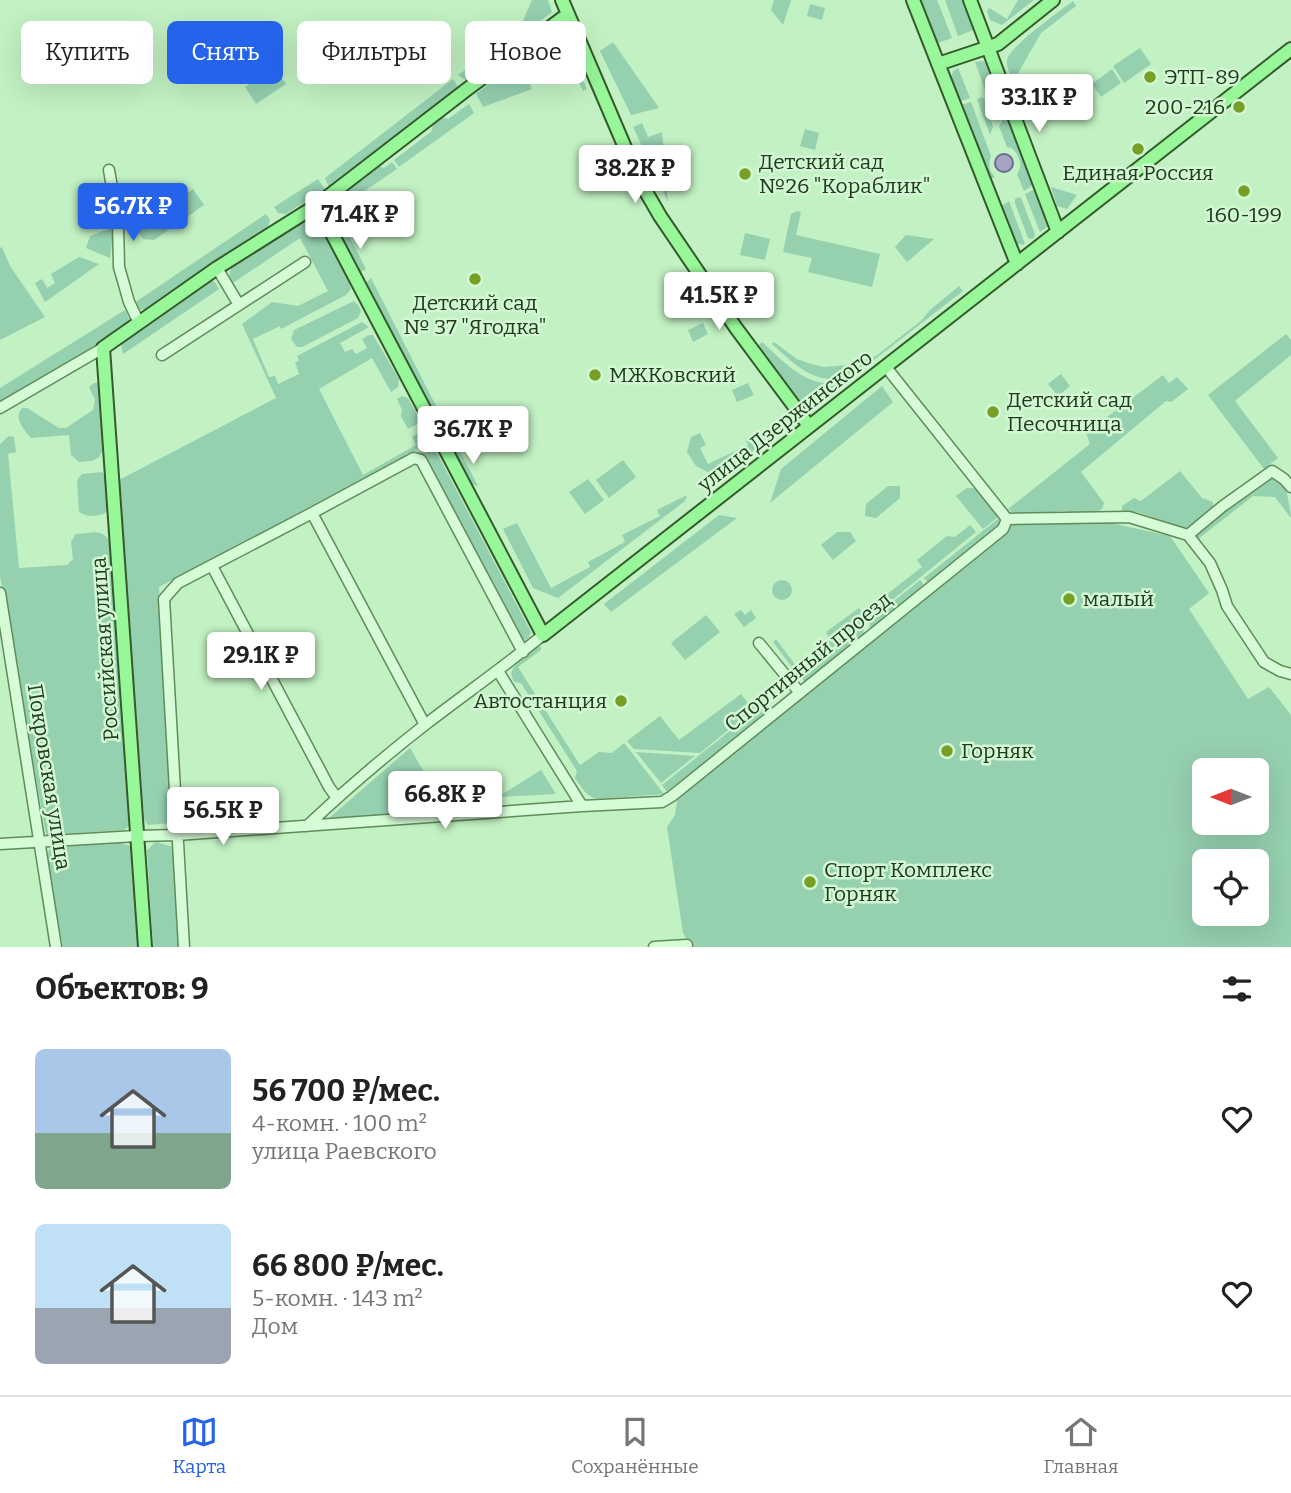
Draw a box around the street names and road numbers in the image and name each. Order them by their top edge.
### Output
street label: улица Дзержинского [692,345,878,498]
street label: Российская улица [86,556,124,742]
street label: Спортивный проезд [719,586,897,737]
street label: Покровская улица [21,682,77,872]

